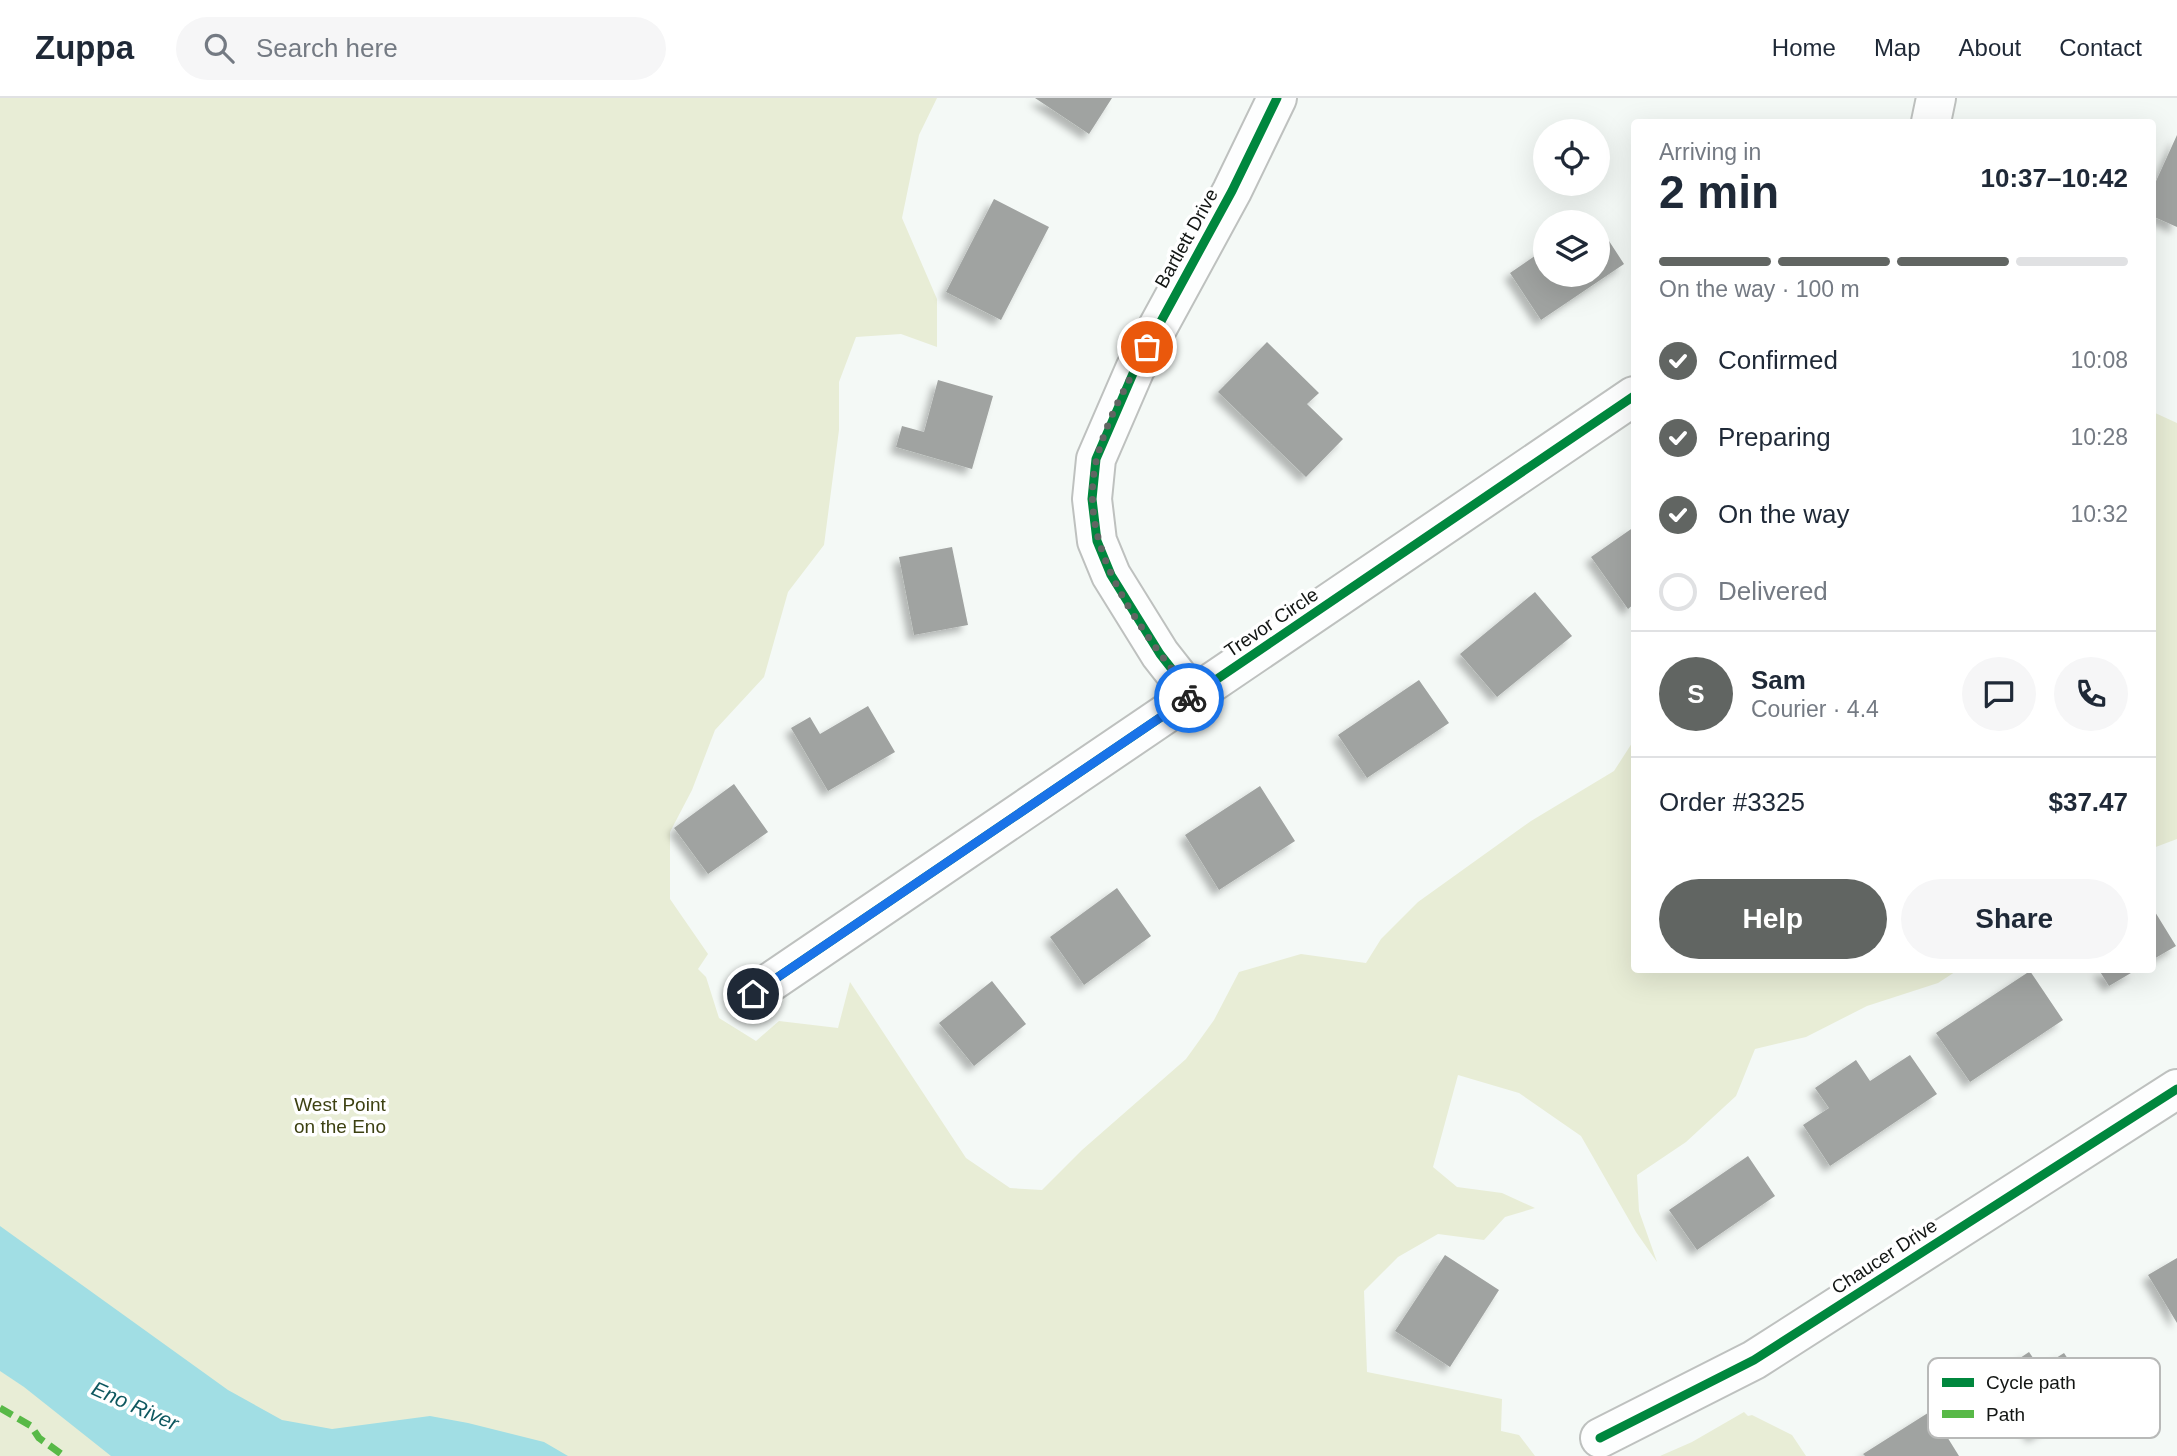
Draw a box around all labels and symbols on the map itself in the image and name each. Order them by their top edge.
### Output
street label: Bartlett Drive [1151,185,1222,291]
pin [1117,317,1177,377]
street label: Trevor Circle [1221,584,1322,661]
courier [1154,663,1224,733]
pin [723,964,783,1024]
park label: West Point on the Eno [294,1094,386,1137]
street label: Chaucer Drive [1828,1215,1941,1298]
legend [1928,1358,2160,1438]
text: Cycle path [1986,1372,2076,1393]
water label: Eno River [88,1376,183,1435]
text: Path [1986,1404,2025,1425]

